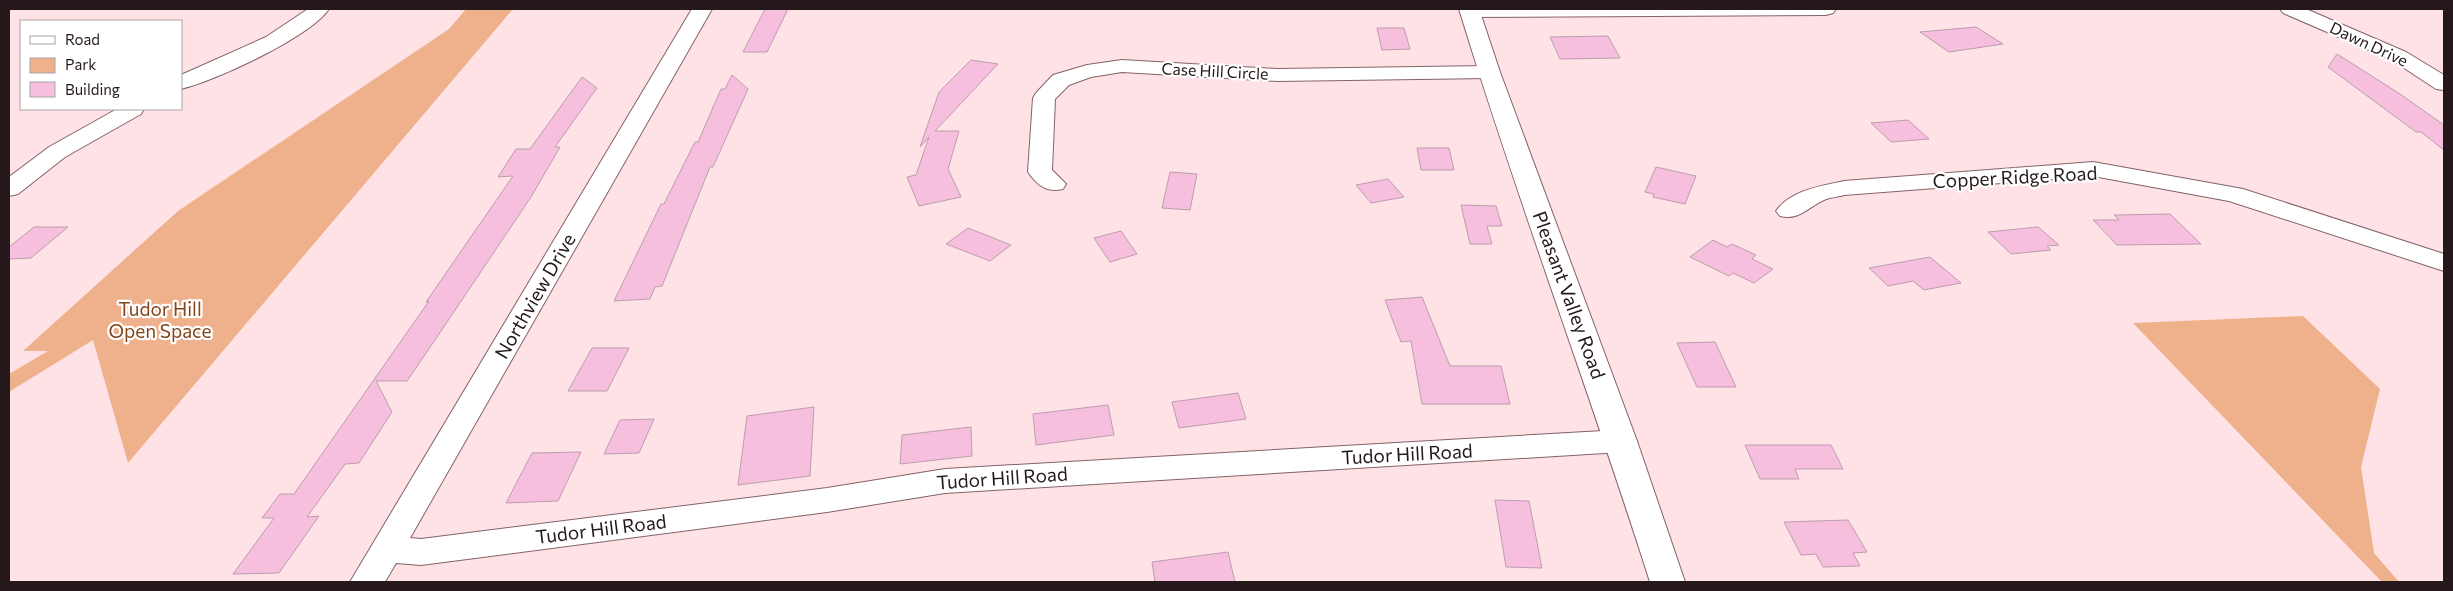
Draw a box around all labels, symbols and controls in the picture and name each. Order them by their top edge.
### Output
street label: Dawn Drive [2327,17,2411,70]
legend [20,20,182,110]
text: Road [65,30,100,48]
text: Park [65,55,96,73]
street label: Case Hill Circle [1161,58,1269,83]
text: Building [65,80,120,98]
street label: Copper Ridge Road [1932,161,2098,192]
street label: Pleasant Valley Road [1528,208,1611,382]
street label: Northview Drive [489,229,580,363]
park label: Tudor Hill Open Space [108,297,212,342]
street label: Tudor Hill Road [1341,439,1473,468]
street label: Tudor Hill Road [936,461,1068,494]
street label: Tudor Hill Road [534,509,668,548]

